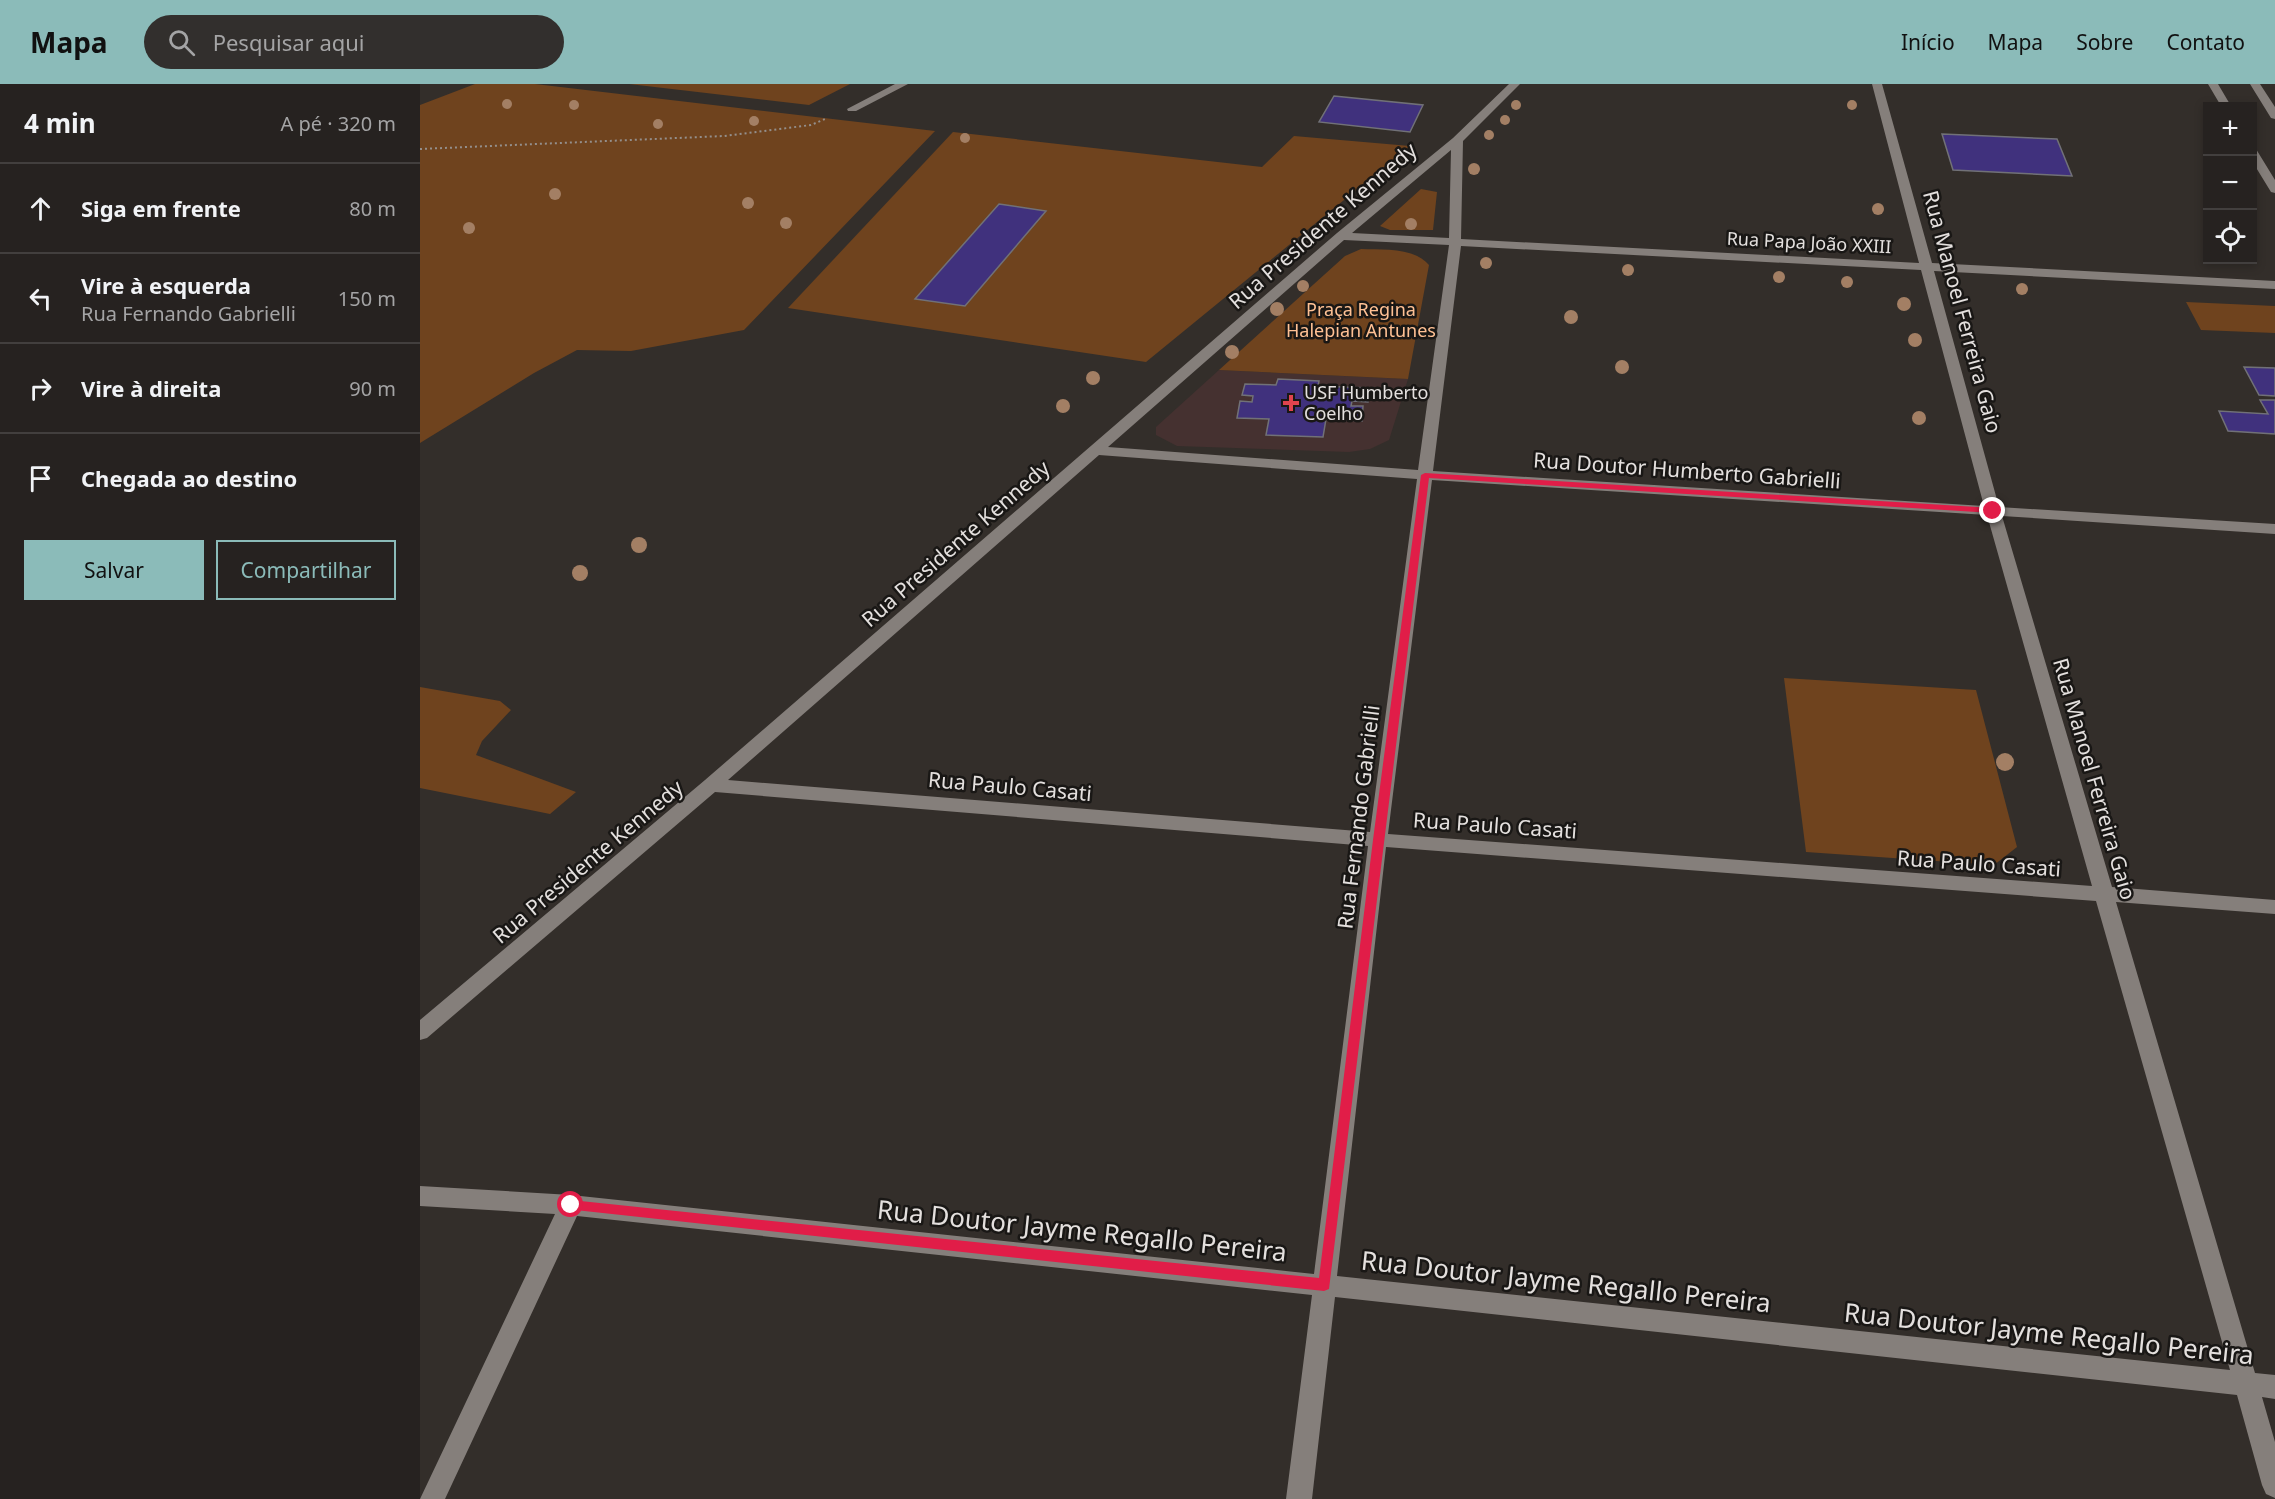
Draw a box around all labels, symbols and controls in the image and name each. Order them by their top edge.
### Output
search box [144,15,564,69]
text: Mapa [30,23,108,61]
icon: search [165,26,198,59]
text: Pesquisar aqui [213,27,365,57]
text: Início [1901,28,1955,56]
text: Mapa [1988,28,2043,56]
text: Sobre [2076,28,2133,56]
text: Contato [2166,28,2245,56]
map controls [2203,102,2257,264]
button: + [2203,102,2257,156]
text: 4 min [24,105,96,141]
text: A pé · 320 m [280,110,396,137]
street label: Rua Presidente Kennedy [1222,136,1422,315]
button: − [2203,156,2257,210]
street label: Rua Manoel Ferreira Gaio [1917,187,2009,436]
icon: ahead [24,192,57,225]
text: Siga em frente [81,193,241,223]
text: 80 m [349,195,396,222]
button: locate [2203,210,2257,264]
street label: Rua Papa João XXIII [1726,226,1892,258]
text: Vire à esquerda [81,270,251,300]
icon: left [24,282,57,315]
text: 150 m [338,285,396,312]
park label: Praça Regina Halepian Antunes [1286,297,1436,342]
text: Rua Fernando Gabrielli [81,300,296,327]
icon: right [24,372,57,405]
text: Vire à direita [81,373,221,403]
text: 90 m [349,375,396,402]
place label: USF Humberto Coelho [1304,380,1428,425]
marker: USF Humberto Coelho [1282,394,1300,412]
street label: Rua Doutor Humberto Gabrielli [1532,445,1842,495]
street label: Rua Presidente Kennedy [855,454,1055,633]
icon: arrive [24,462,57,495]
text: Chegada ao destino [81,463,297,493]
route end [1979,497,2005,523]
button: Salvar [24,540,204,600]
button: Compartilhar [216,540,396,600]
street label: Rua Manoel Ferreira Gaio [2047,655,2143,903]
street label: Rua Fernando Gabrielli [1330,703,1386,931]
street label: Rua Paulo Casati [927,765,1093,807]
street label: Rua Presidente Kennedy [486,773,689,949]
street label: Rua Paulo Casati [1412,805,1578,845]
street label: Rua Paulo Casati [1896,843,2062,883]
route start [557,1191,583,1217]
street label: Rua Doutor Jayme Regallo Pereira [875,1191,1289,1269]
street label: Rua Doutor Jayme Regallo Pereira [1359,1242,1773,1320]
street label: Rua Doutor Jayme Regallo Pereira [1842,1294,2256,1372]

